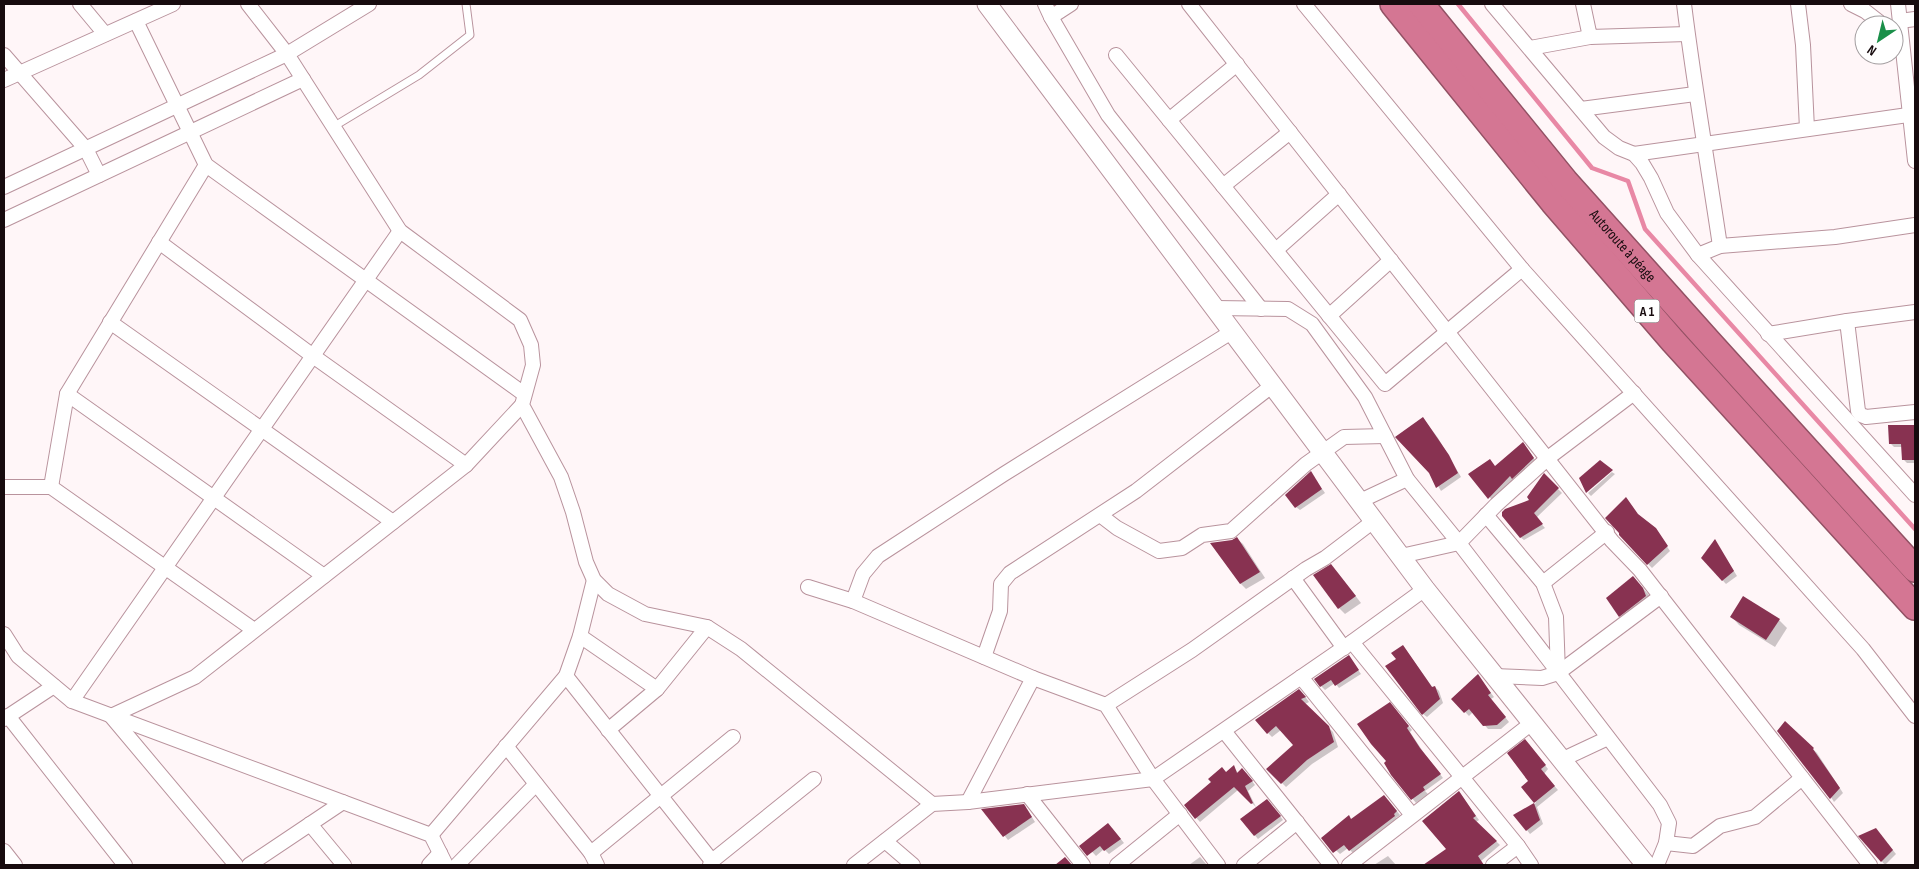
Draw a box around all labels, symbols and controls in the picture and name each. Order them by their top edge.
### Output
north arrow [1854,15,1904,65]
text: N [1864,41,1880,59]
street label: Autoroute à péage [1585,205,1660,286]
road number: A 1 [1634,300,1660,322]

